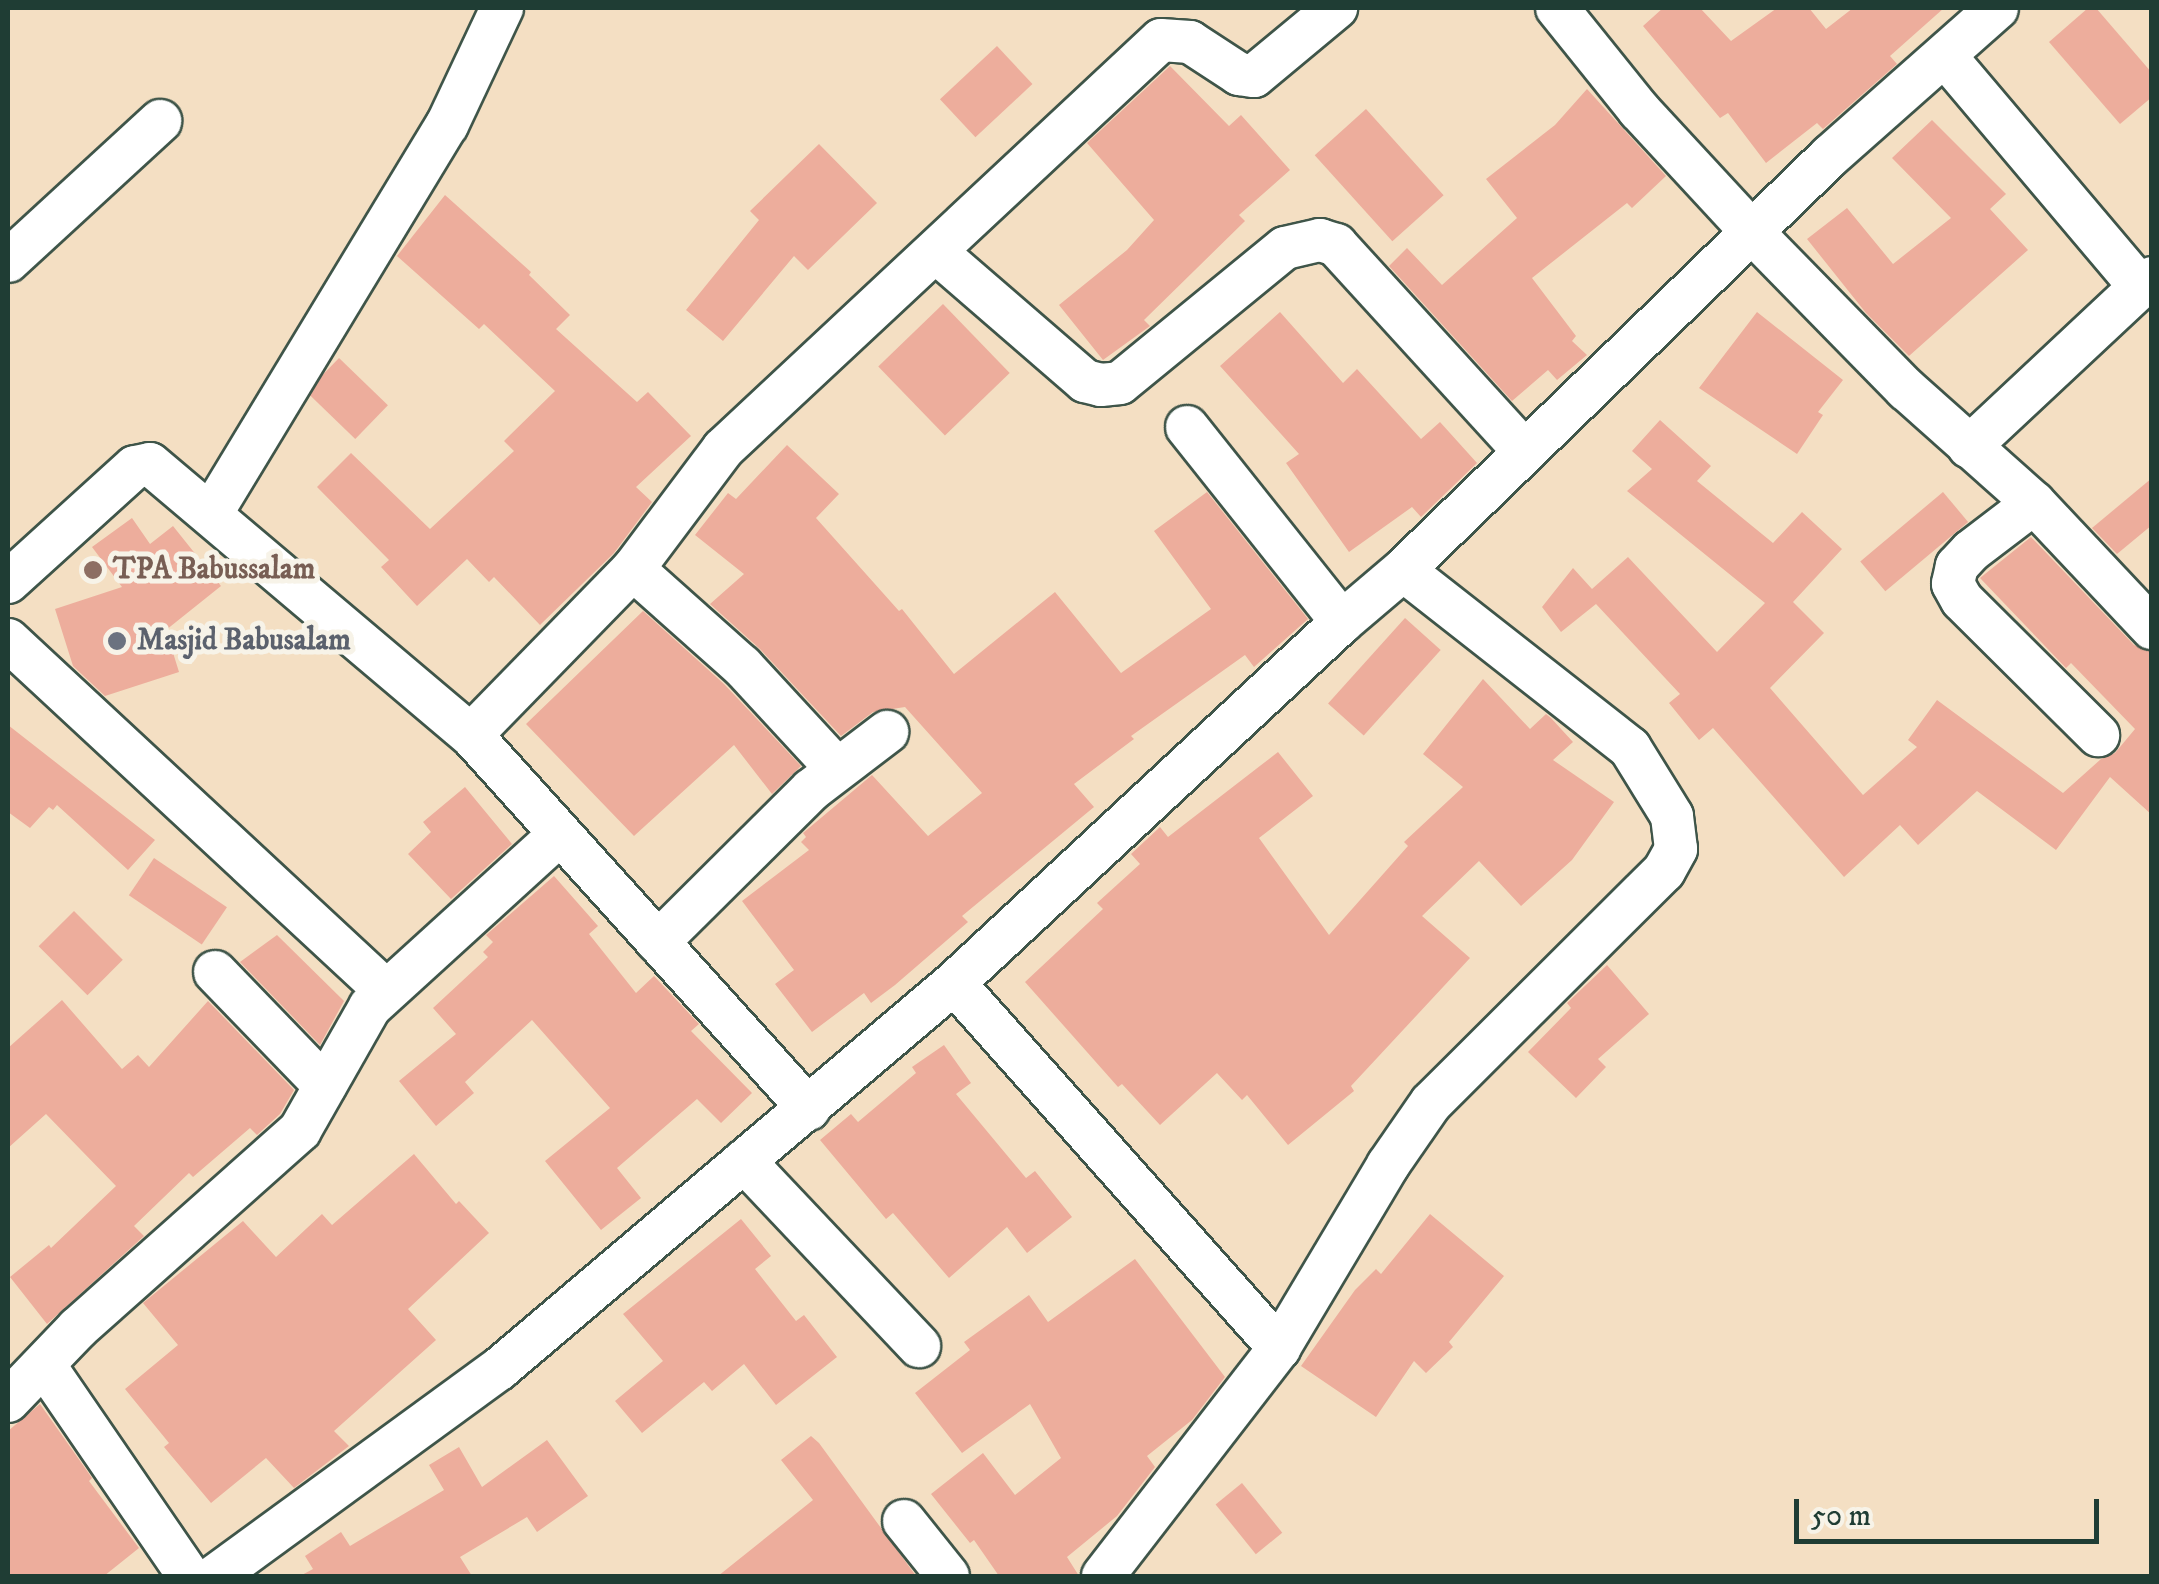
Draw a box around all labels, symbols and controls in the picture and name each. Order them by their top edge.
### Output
place label: TPA Babussalam [113,552,315,588]
marker: TPA Babussalam [82,559,104,581]
place label: Masjid Babusalam [137,623,351,659]
marker: Masjid Babusalam [106,630,128,652]
scale bar [1799,1479,2104,1541]
text: 50 m [1811,1498,1871,1535]

